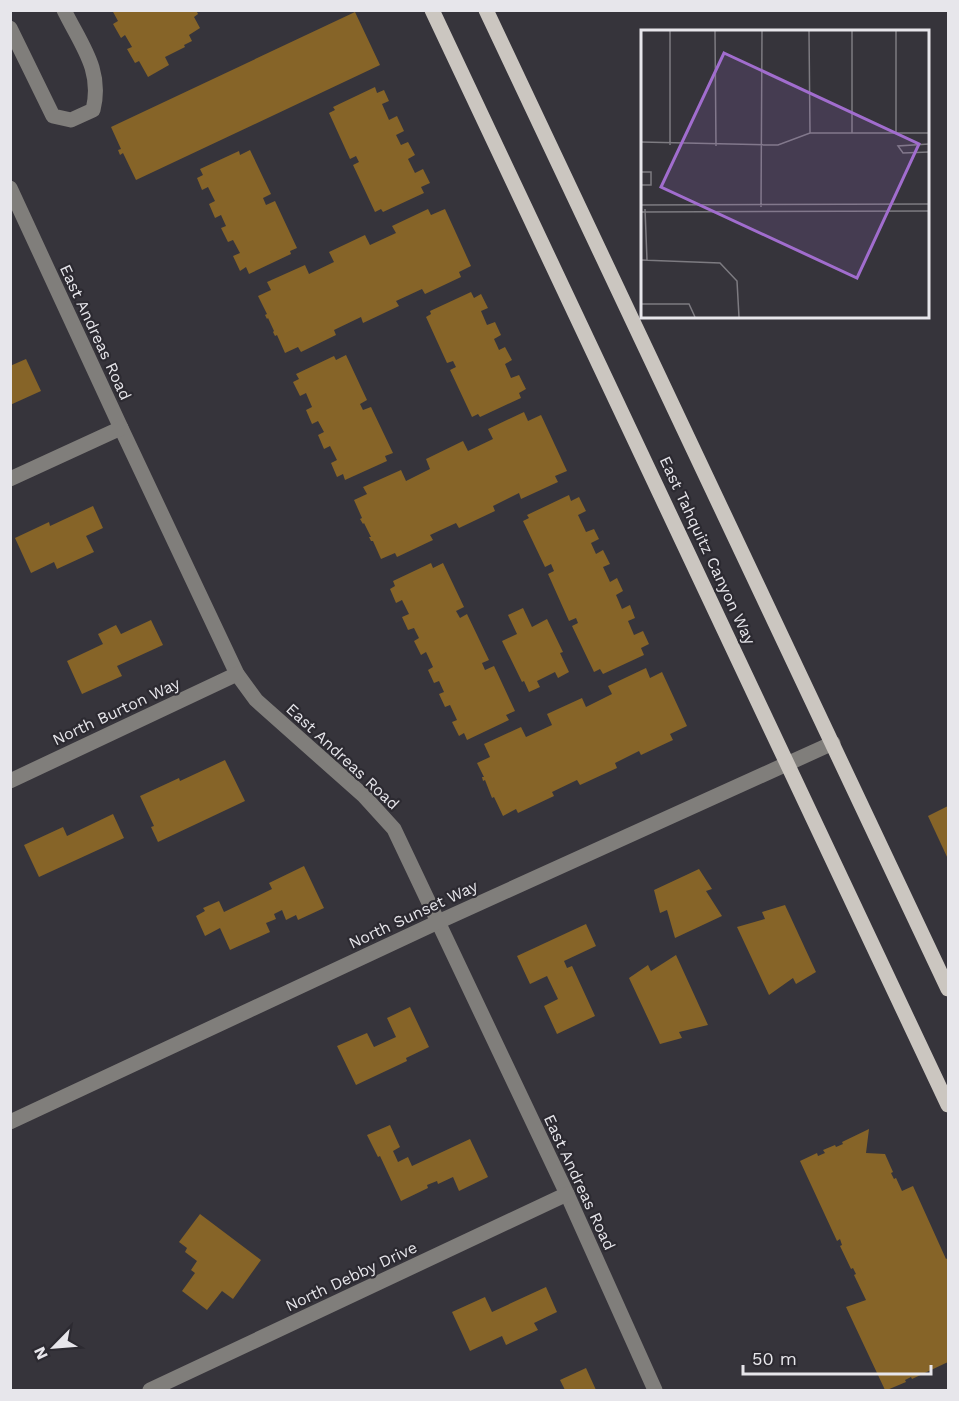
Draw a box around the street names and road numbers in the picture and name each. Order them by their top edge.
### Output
street label: East Andreas Road [56,261,135,403]
street label: East Tahquitz Canyon Way [656,453,760,648]
street label: North Burton Way [49,673,184,749]
street label: East Andreas Road [282,699,403,814]
street label: North Sunset Way [346,876,481,953]
street label: East Andreas Road [540,1111,619,1253]
street label: North Debby Drive [282,1238,420,1315]

